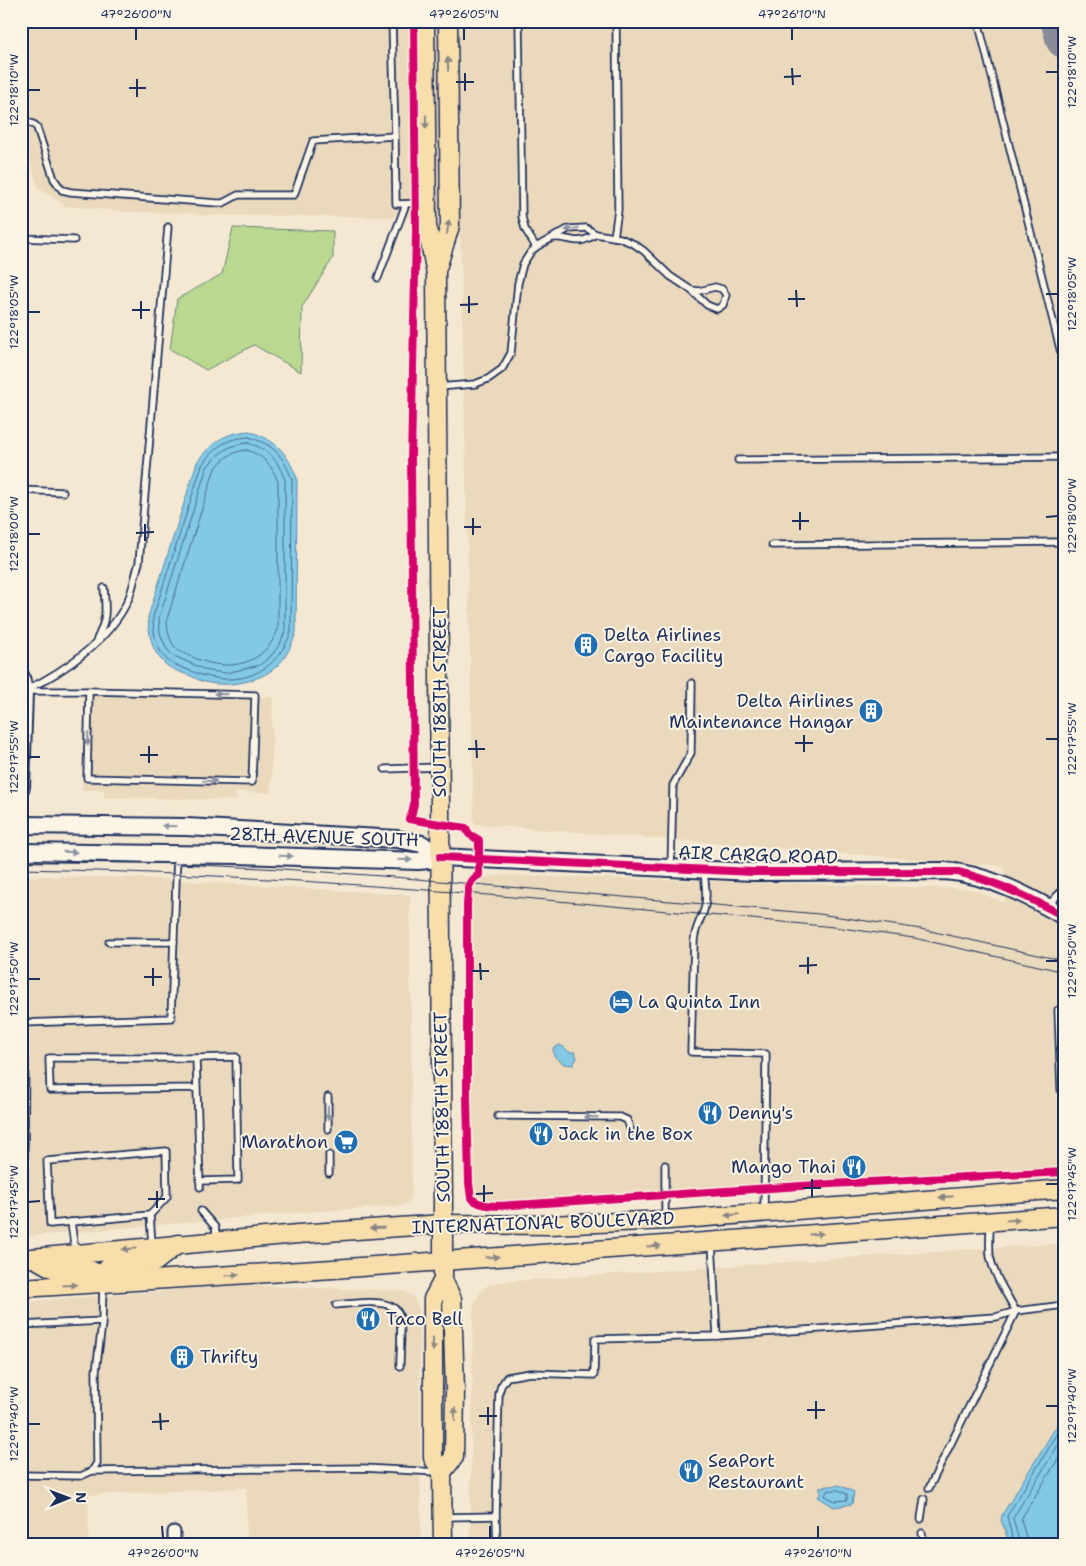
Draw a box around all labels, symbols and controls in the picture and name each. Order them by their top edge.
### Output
text: 47°26'00"N [100,6,172,22]
text: 47°26'05"N [429,6,499,22]
text: 47°26'10"N [758,6,826,22]
text: 122°18'10"W [1064,36,1080,108]
text: 122°18'10"W [6,54,22,126]
one-way arrow [444,56,452,72]
one-way arrow [422,115,430,131]
one-way arrow [445,218,453,234]
one-way arrow [564,226,580,234]
text: 122°18'05"W [1064,257,1080,331]
text: 122°18'05"W [6,275,22,349]
text: 122°18'00"W [1064,478,1080,554]
text: 122°18'00"W [6,496,22,572]
street label: SOUTH 188TH STREET [428,606,452,798]
place label: Delta Airlines Cargo Facility [604,623,723,668]
building icon: Delta Airlines Cargo Facility [573,632,599,658]
place label: Delta Airlines Maintenance Hangar [669,689,854,734]
one-way arrow [213,690,229,698]
building icon: Delta Airlines Maintenance Hangar [858,698,884,724]
text: 122°17'55"W [1064,702,1080,776]
text: 122°17'55"W [6,720,22,794]
one-way arrow [83,732,91,748]
one-way arrow [203,777,219,785]
one-way arrow [161,822,177,830]
street label: 28TH AVENUE SOUTH [229,822,419,852]
street label: AIR CARGO ROAD [678,840,838,870]
one-way arrow [62,849,78,857]
one-way arrow [278,852,294,860]
one-way arrow [397,857,413,865]
text: 122°17'50"W [1064,924,1080,998]
text: 122°17'50"W [6,942,22,1016]
hotel icon: La Quinta Inn [608,989,634,1015]
place label: La Quinta Inn [638,990,760,1014]
street label: SOUTH 188TH STREET [428,1011,456,1203]
restaurant icon: Denny's [697,1100,723,1126]
place label: Denny's [728,1101,794,1125]
one-way arrow [324,1105,332,1121]
one-way arrow [583,1113,599,1121]
restaurant icon: Jack in the Box [528,1121,554,1147]
place label: Jack in the Box [558,1122,693,1146]
supermarket icon: Marathon [333,1129,359,1155]
place label: Marathon [241,1130,328,1154]
text: 122°17'45"W [1064,1147,1080,1221]
restaurant icon: Mango Thai [841,1154,867,1180]
place label: Mango Thai [731,1155,836,1179]
text: 122°17'45"W [6,1165,22,1239]
one-way arrow [938,1193,954,1201]
street label: INTERNATIONAL BOULEVARD [411,1206,675,1240]
one-way arrow [724,1211,740,1219]
one-way arrow [1005,1215,1021,1223]
one-way arrow [369,1225,385,1233]
one-way arrow [808,1229,824,1237]
one-way arrow [646,1241,662,1249]
one-way arrow [121,1245,137,1253]
one-way arrow [484,1253,500,1261]
one-way arrow [224,1271,240,1279]
one-way arrow [62,1280,78,1288]
restaurant icon: Taco Bell [355,1306,381,1332]
place label: Taco Bell [386,1307,464,1331]
one-way arrow [429,1336,437,1352]
building icon: Thrifty [169,1344,195,1370]
place label: Thrifty [200,1345,258,1369]
text: 122°17'40"W [1064,1368,1080,1444]
text: 122°17'40"W [6,1386,22,1462]
one-way arrow [451,1406,459,1422]
place label: SeaPort Restaurant [708,1449,804,1494]
restaurant icon: SeaPort Restaurant [678,1458,704,1484]
north arrow [42,1474,92,1524]
text: N [72,1492,90,1503]
text: 47°26'00"N [127,1545,199,1561]
text: 47°26'05"N [455,1545,525,1561]
text: 47°26'10"N [784,1545,852,1561]

